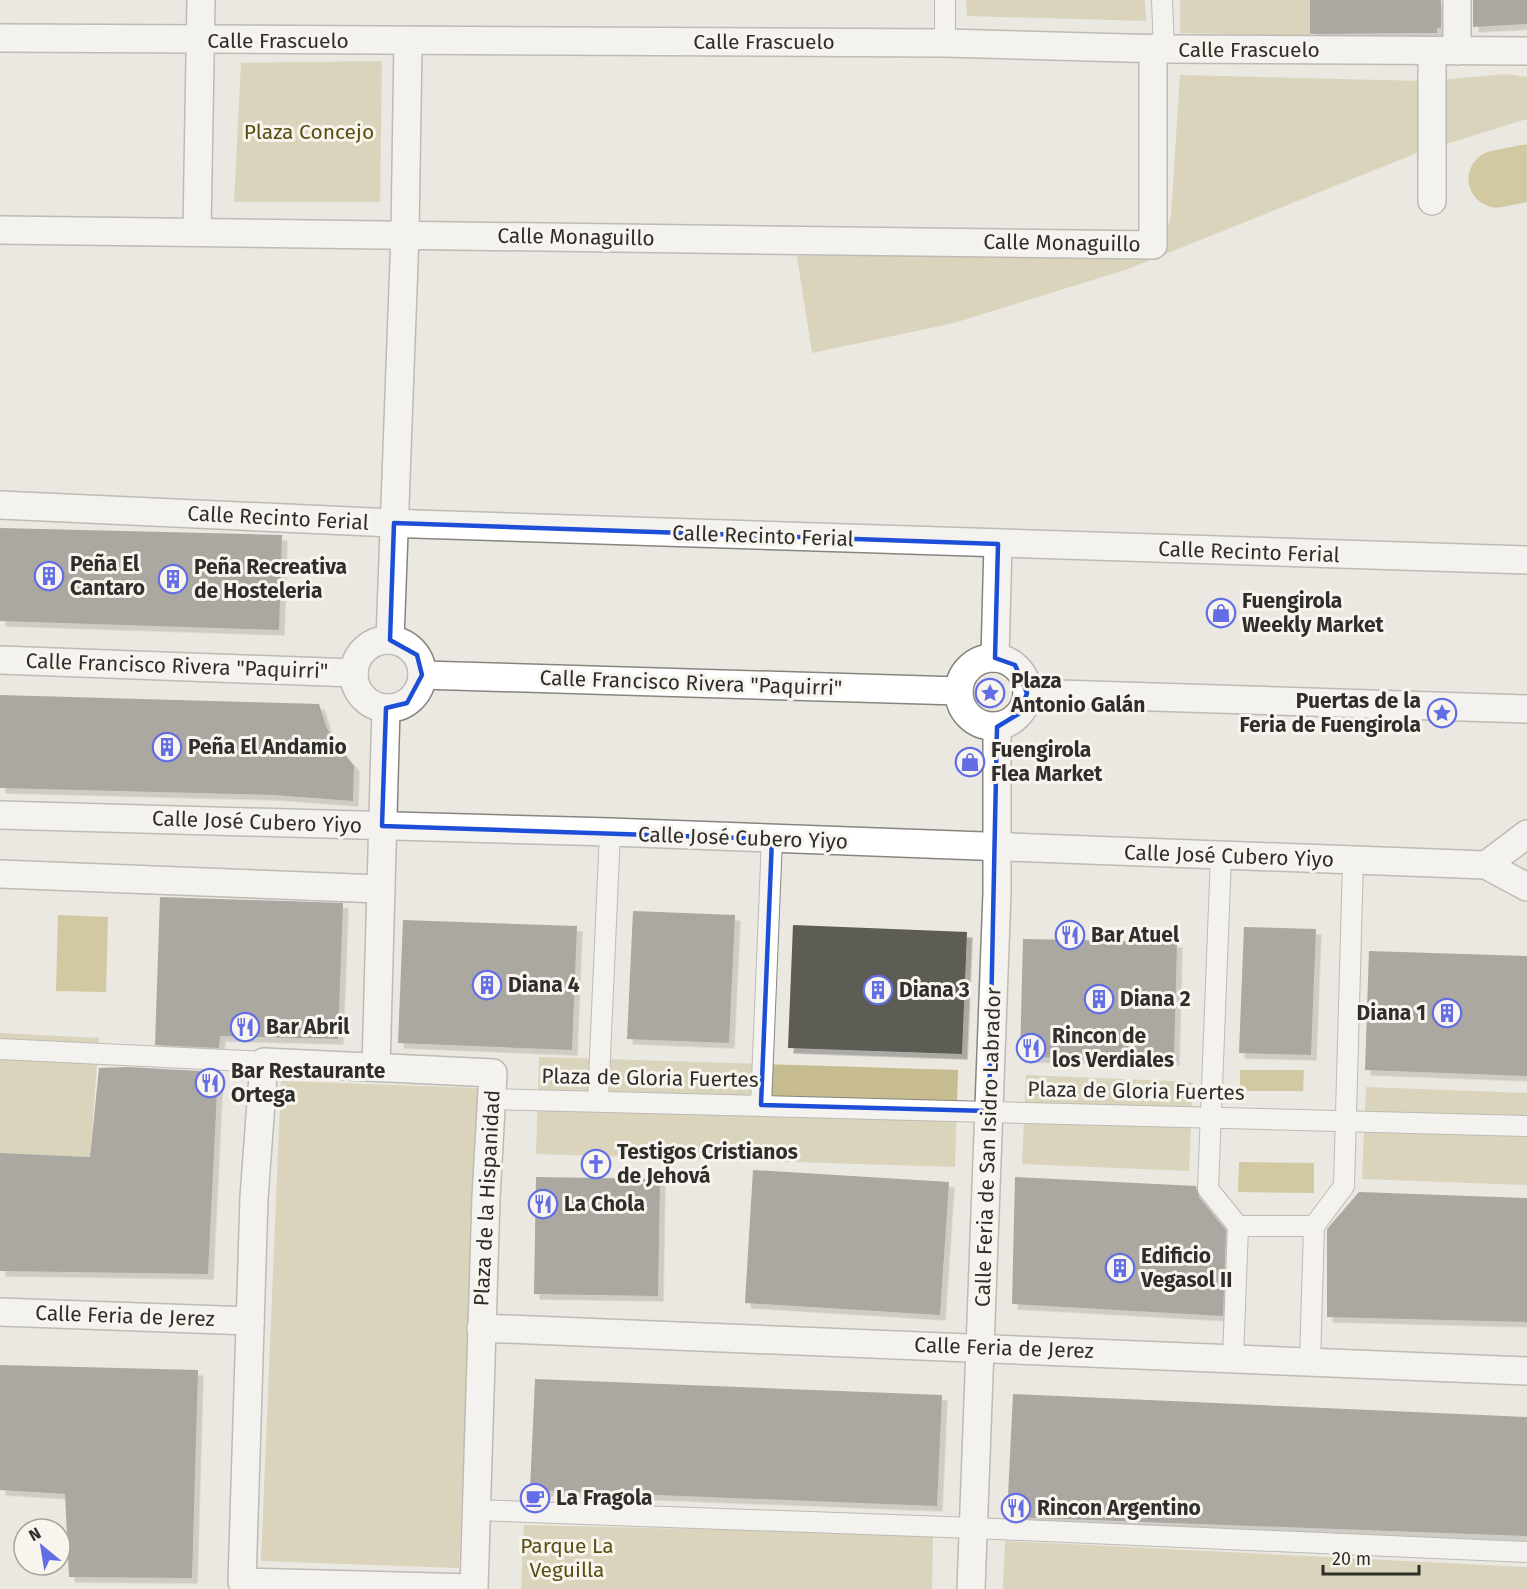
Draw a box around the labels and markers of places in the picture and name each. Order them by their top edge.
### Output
place label: Peña El Cantaro [70,551,145,601]
place label: Peña Recreativa de Hosteleria [194,554,347,604]
building icon: Peña El Cantaro [33,560,65,592]
building icon: Peña Recreativa de Hosteleria [157,563,189,595]
place label: Fuengirola Weekly Market [1242,588,1385,638]
shop icon: Fuengirola Weekly Market [1205,597,1237,629]
place label: Plaza Antonio Galán [1010,668,1145,718]
place icon: Plaza Antonio Galán [974,677,1006,709]
place label: Puertas de la Feria de Fuengirola [1240,688,1421,738]
place icon: Puertas de la Feria de Fuengirola [1426,697,1458,729]
building icon: Peña El Andamio [151,731,183,763]
place label: Peña El Andamio [188,734,347,760]
place label: Fuengirola Flea Market [991,737,1103,787]
shop icon: Fuengirola Flea Market [954,746,986,778]
restaurant icon: Bar Atuel [1054,919,1086,951]
place label: Bar Atuel [1091,922,1180,948]
building icon: Diana 4 [471,969,503,1001]
place label: Diana 4 [508,972,580,998]
building icon: Diana 3 [862,974,894,1006]
place label: Diana 3 [899,977,970,1003]
building icon: Diana 2 [1083,983,1115,1015]
place label: Diana 2 [1120,986,1191,1012]
building icon: Diana 1 [1431,997,1463,1029]
place label: Diana 1 [1357,1000,1426,1026]
restaurant icon: Bar Abril [229,1011,261,1043]
place label: Bar Abril [266,1014,350,1040]
place label: Rincon de los Verdiales [1052,1023,1174,1073]
restaurant icon: Rincon de los Verdiales [1015,1032,1047,1064]
place label: Bar Restaurante Ortega [231,1058,386,1108]
restaurant icon: Bar Restaurante Ortega [194,1067,226,1099]
place label: Testigos Cristianos de Jehová [617,1139,798,1189]
church icon: Testigos Cristianos de Jehová [580,1148,612,1180]
restaurant icon: La Chola [527,1188,559,1220]
place label: La Chola [564,1191,645,1217]
place label: Edificio Vegasol II [1140,1243,1232,1293]
building icon: Edificio Vegasol II [1104,1252,1136,1284]
cafe icon: La Fragola [519,1482,551,1514]
place label: La Fragola [556,1485,653,1511]
restaurant icon: Rincon Argentino [1000,1492,1032,1524]
place label: Rincon Argentino [1037,1495,1201,1521]

